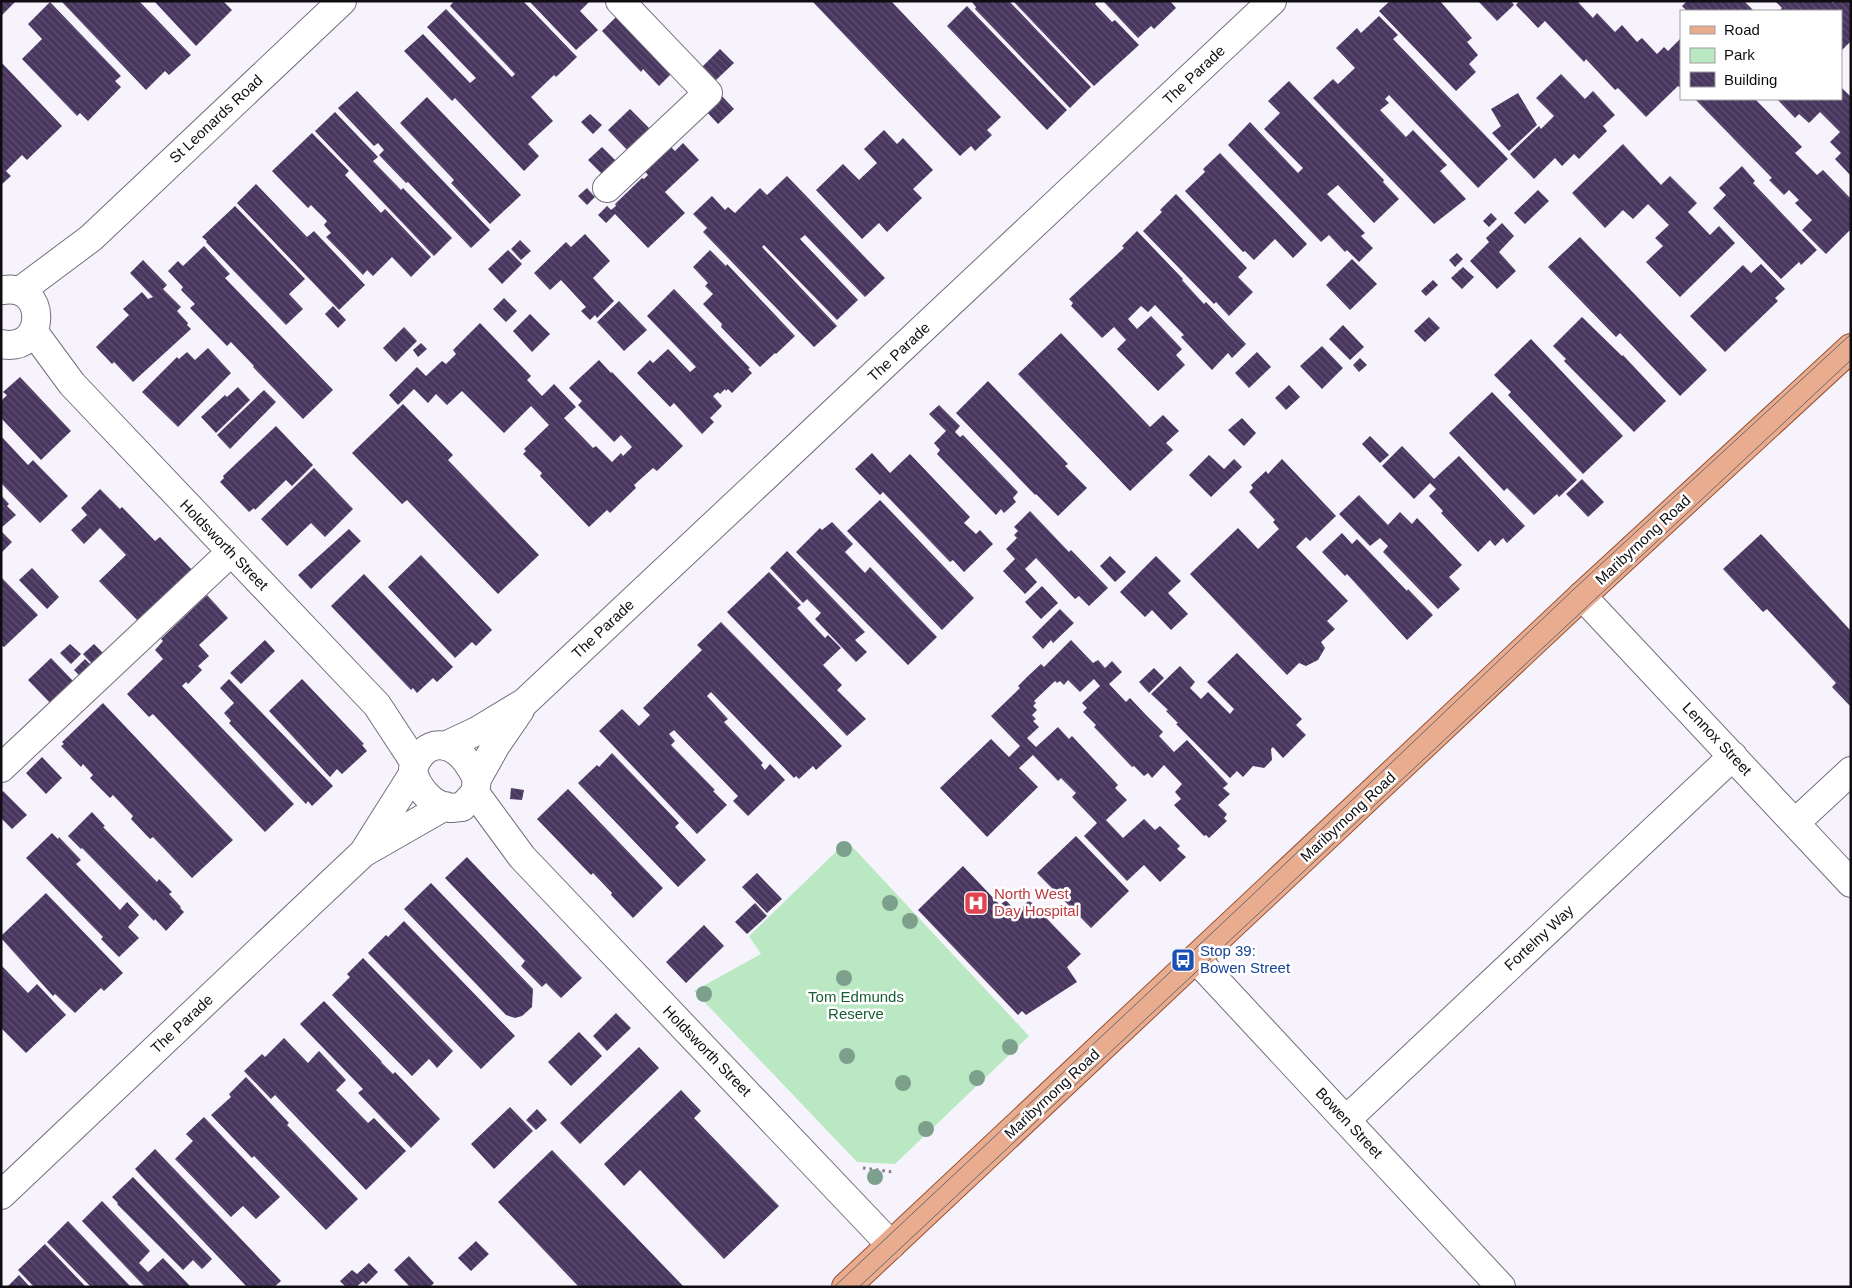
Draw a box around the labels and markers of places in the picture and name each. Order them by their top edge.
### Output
place label: North West Day Hospital [994,885,1079,919]
hospital icon: North West Day Hospital [963,890,989,916]
place label: Stop 39: Bowen Street [1200,942,1291,976]
bus stop icon: Stop 39: Bowen Street [1170,947,1196,973]

